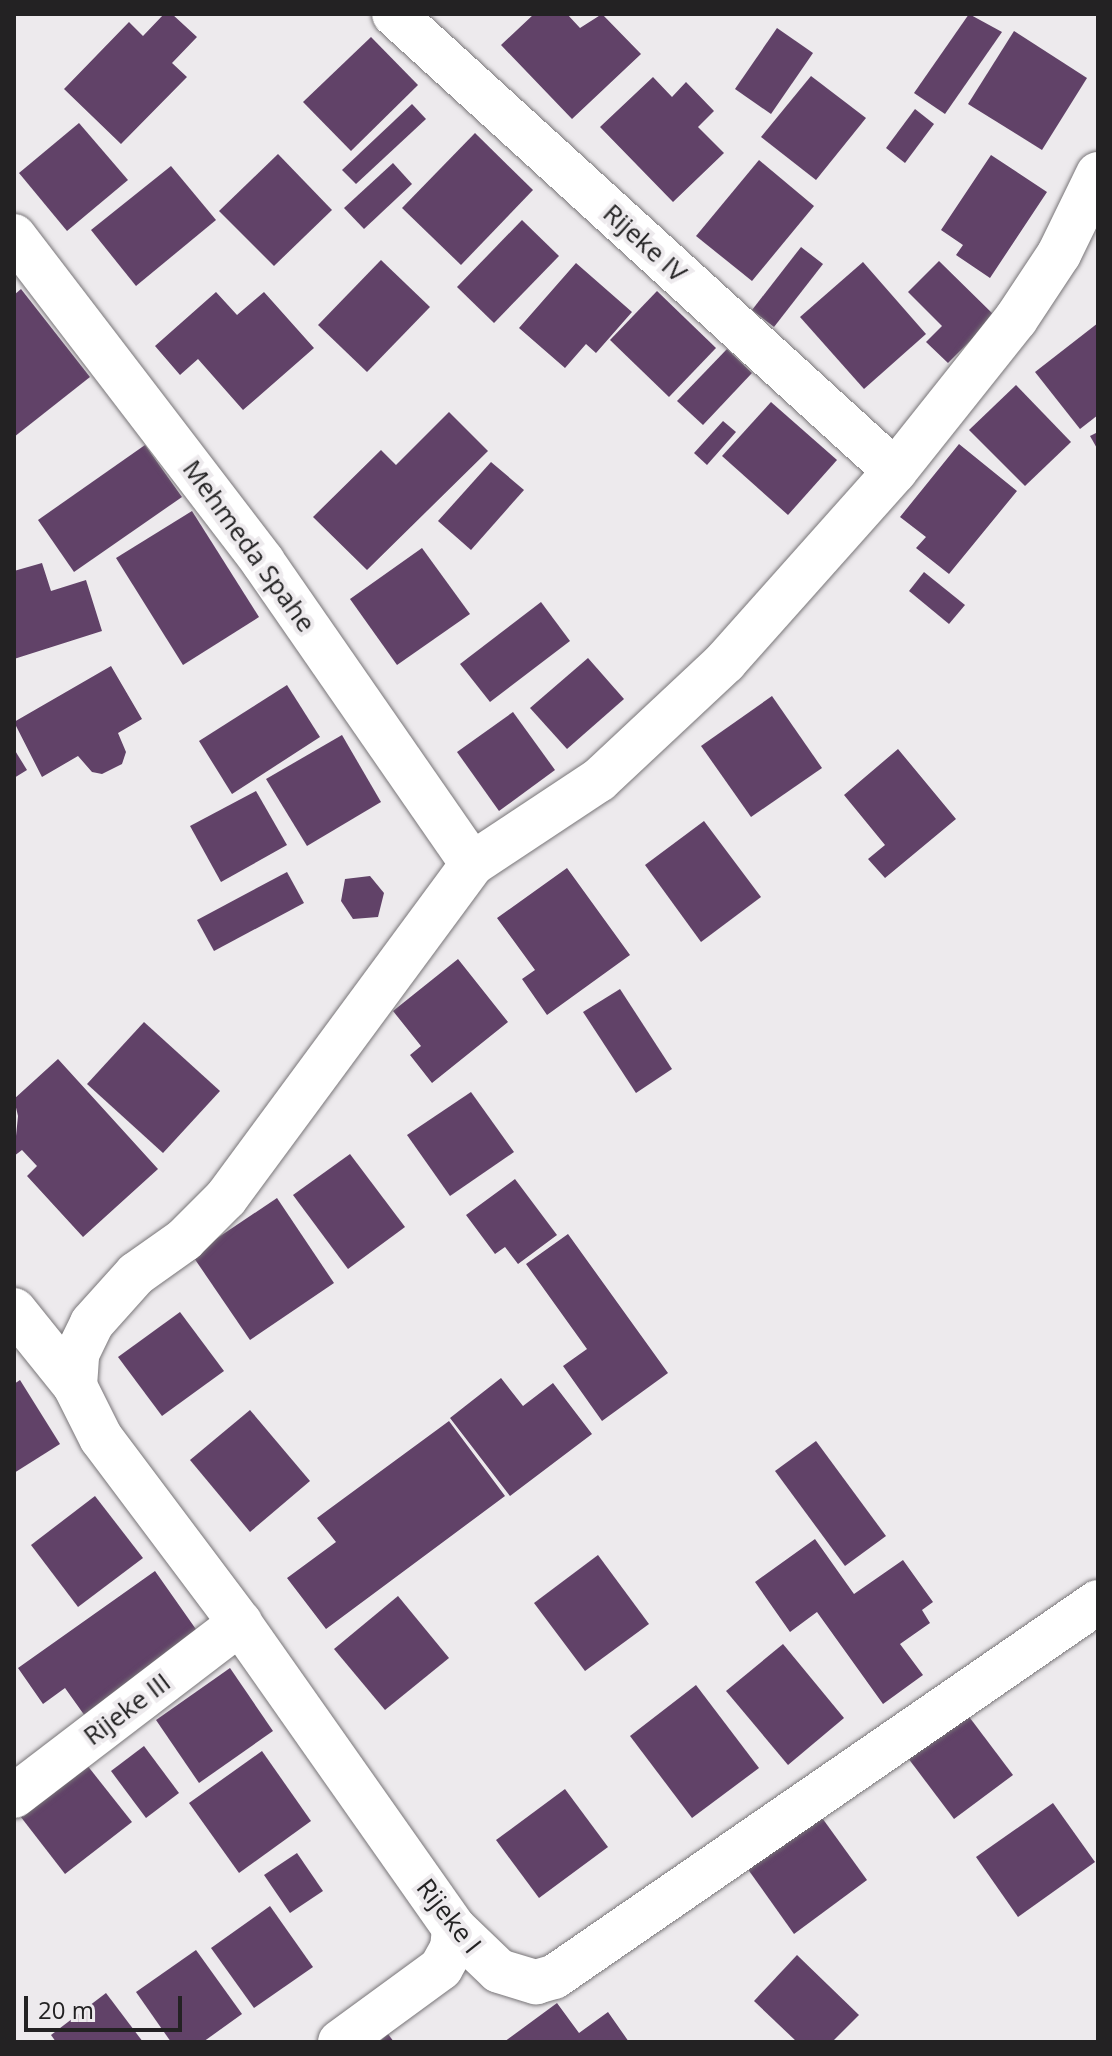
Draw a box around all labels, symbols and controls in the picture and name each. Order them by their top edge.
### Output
street label: Rijeke IV [597,197,693,289]
street label: Mehmeda Spahe [176,454,322,638]
street label: Rijeke III [77,1666,177,1752]
street label: Rijeke I [410,1872,488,1960]
scale bar [28,1980,186,2030]
text: 20 m [38,1993,94,2026]

